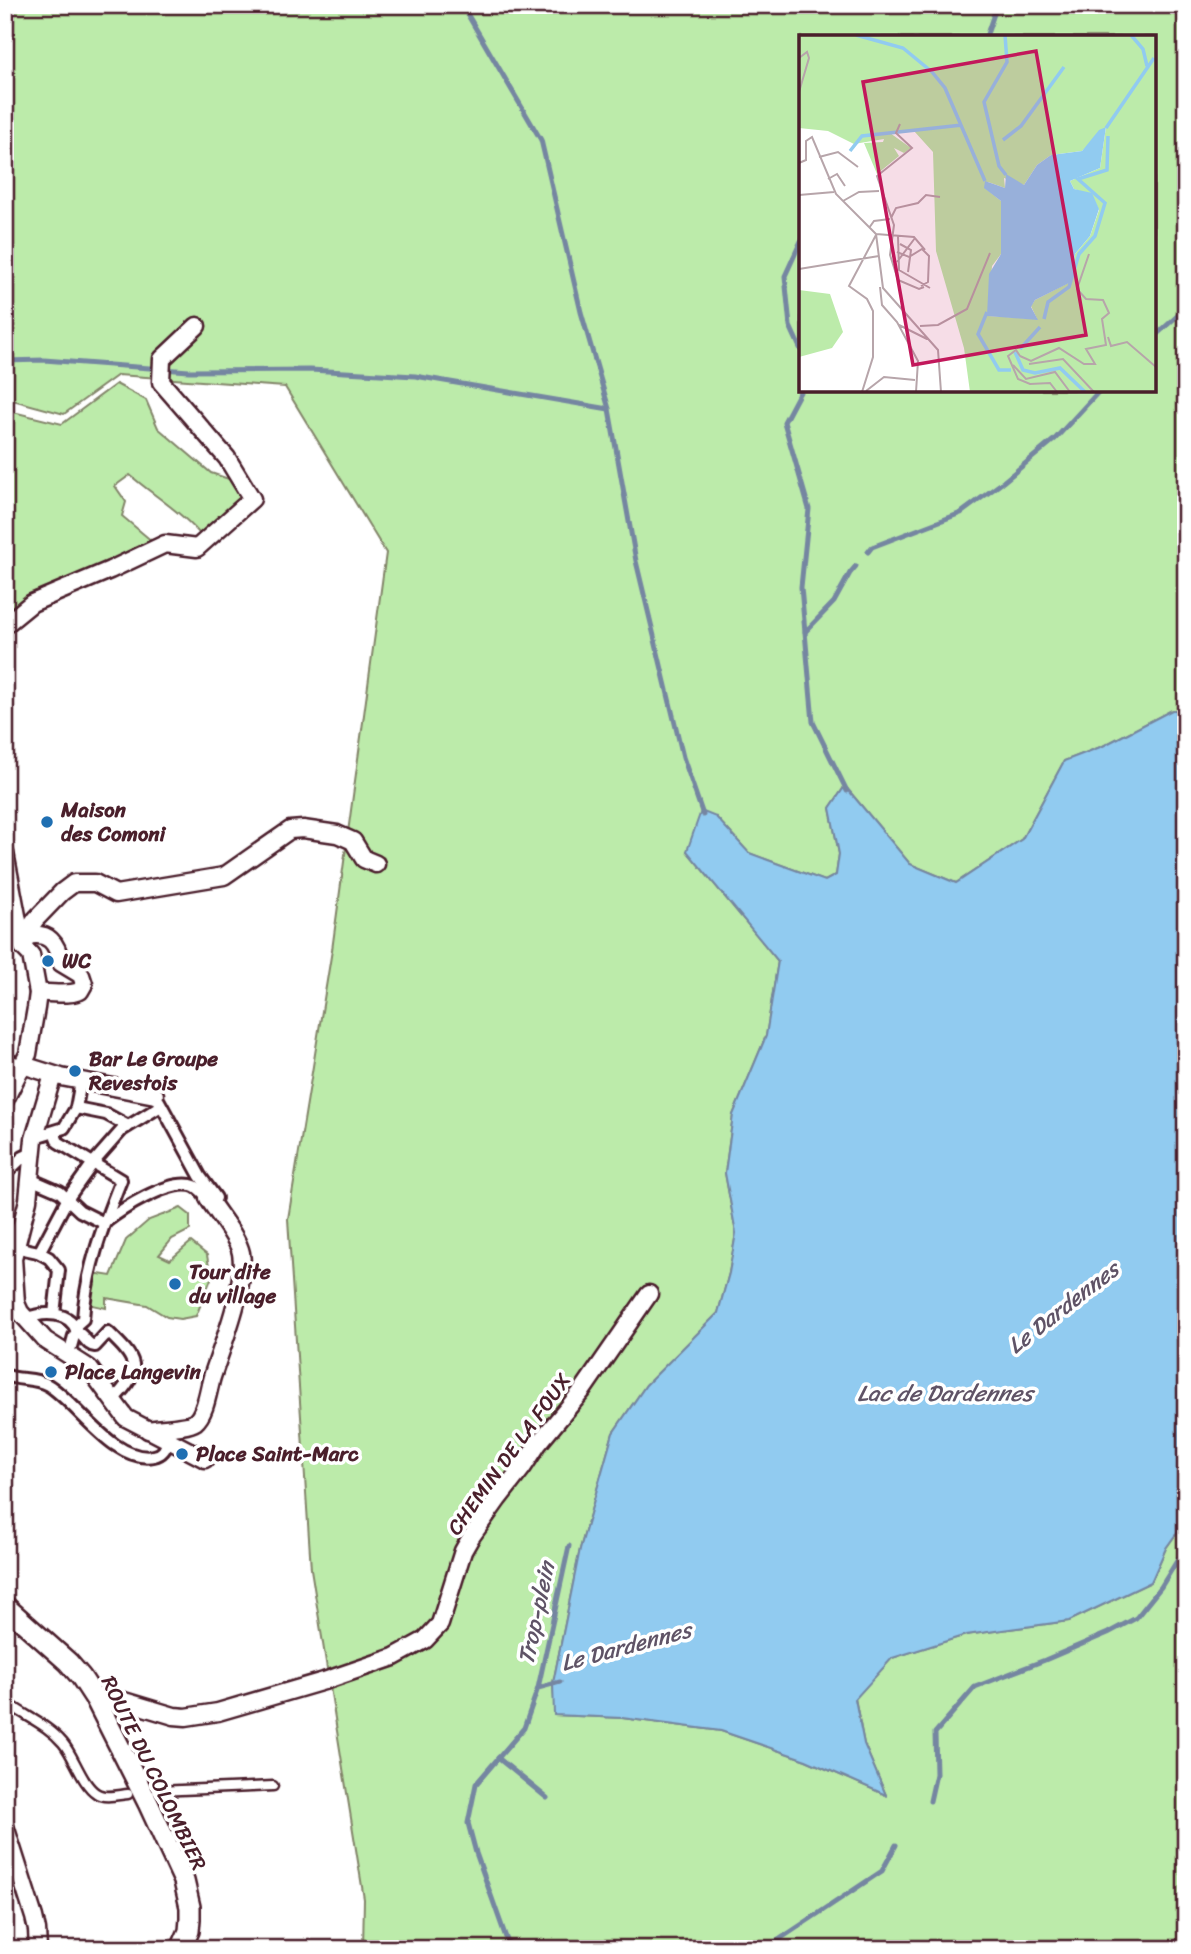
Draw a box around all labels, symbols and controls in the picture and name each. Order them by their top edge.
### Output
inset map [799,35,1156,392]
place label: Maison des Comoni [60,791,167,853]
marker: Maison des Comoni [39,814,55,830]
place label: WC [62,942,92,980]
marker: WC [40,953,56,969]
place label: Bar Le Groupe Revestois [88,1040,218,1102]
marker: Bar Le Groupe Revestois [67,1063,83,1079]
water label: Le Dardennes [998,1249,1130,1365]
place label: Tour dite du village [189,1253,276,1315]
marker: Tour dite du village [167,1276,183,1292]
place label: Place Langevin [65,1353,202,1391]
marker: Place Langevin [43,1364,59,1380]
street label: CHEMIN DE LA FOUX [437,1364,581,1544]
water label: Lac de Dardennes [857,1373,1036,1414]
place label: Place Saint-Marc [196,1435,359,1473]
marker: Place Saint-Marc [174,1446,190,1462]
water label: Trop-plein [506,1555,568,1668]
water label: Le Dardennes [556,1609,698,1684]
street label: ROUTE DU COLOMBIER [90,1669,218,1877]

